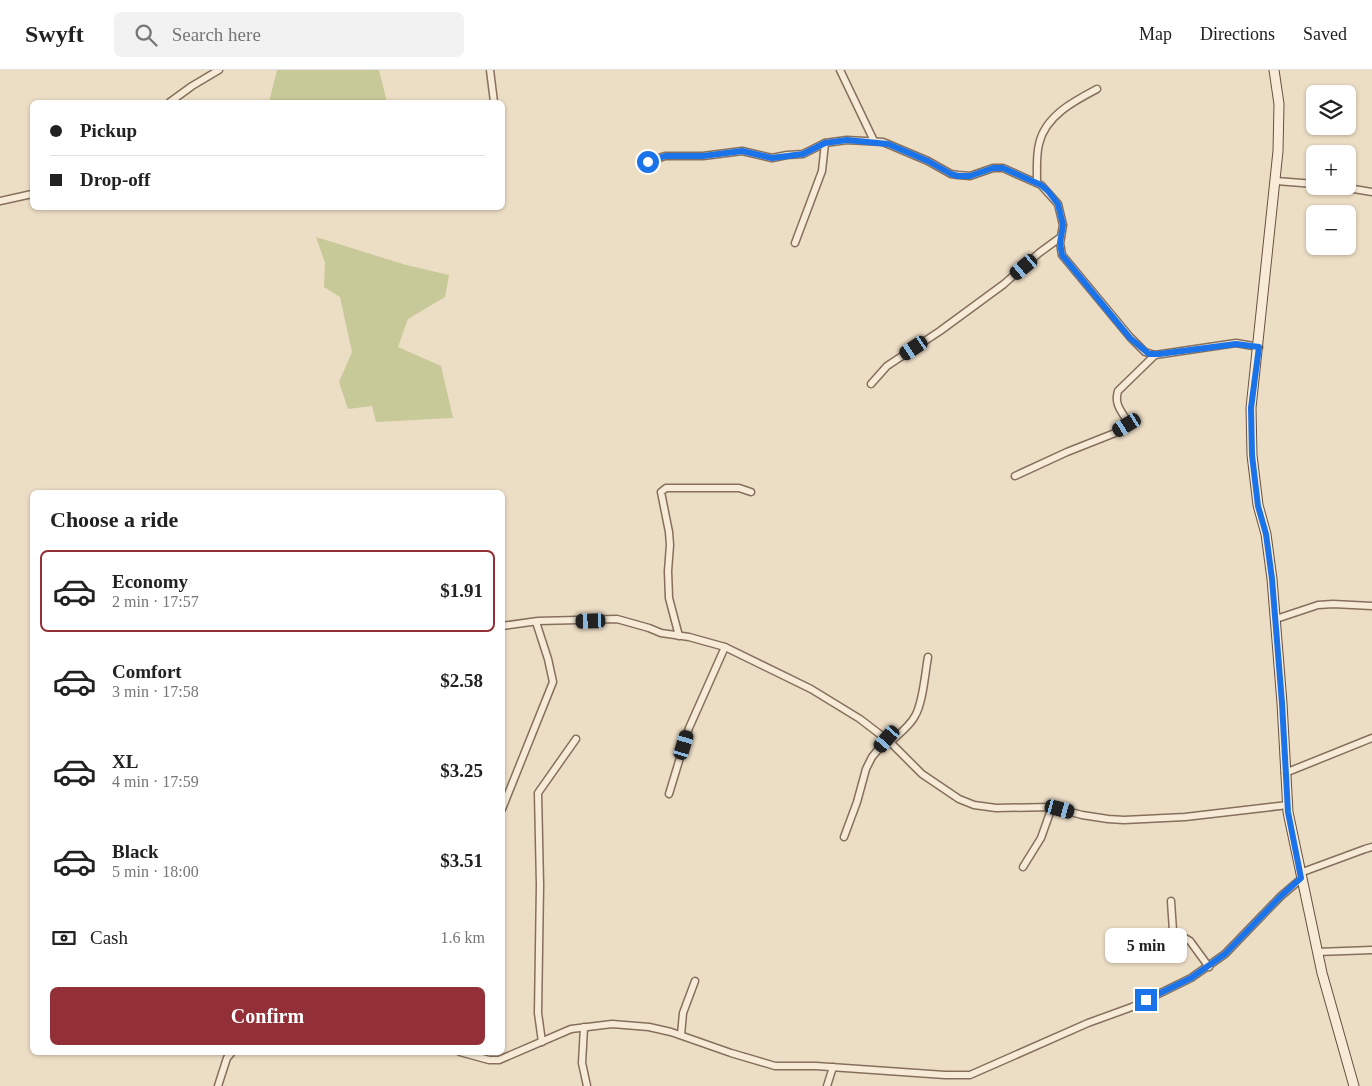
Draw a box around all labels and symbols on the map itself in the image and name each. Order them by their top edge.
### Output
route start [637,151,659,173]
car [1007,252,1040,282]
car [897,333,930,363]
car [1110,411,1143,439]
car [575,613,606,629]
car [871,723,902,755]
car [672,728,695,762]
car [1043,798,1076,820]
callout: 5 min [1105,928,1187,962]
route end [1135,989,1157,1011]

